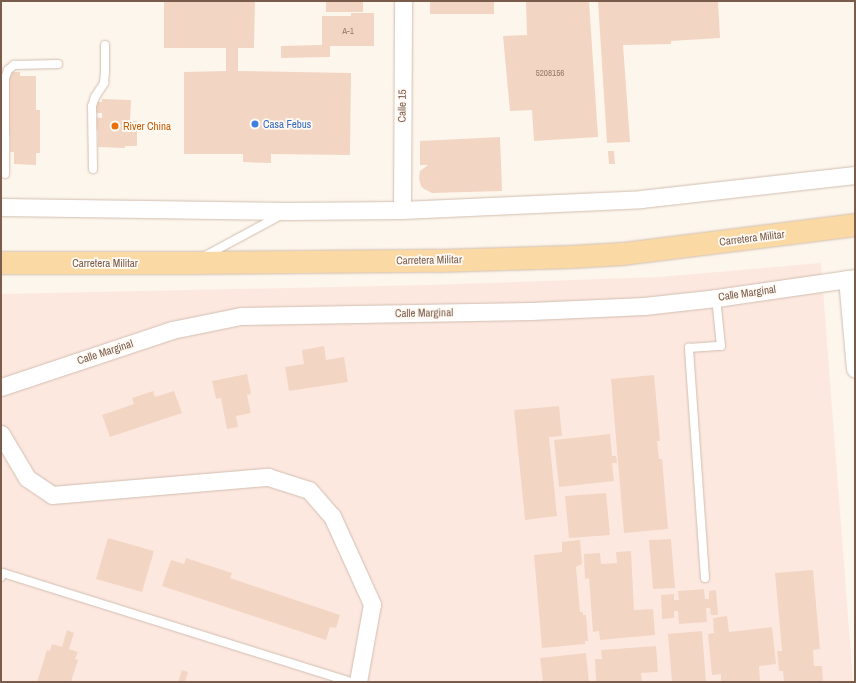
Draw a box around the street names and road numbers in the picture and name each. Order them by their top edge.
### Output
street label: Calle 15 [395,89,409,123]
street label: Carretera Militar [719,227,785,249]
street label: Carretera Militar [396,253,462,267]
street label: Carretera Militar [72,256,138,270]
street label: Calle Marginal [717,282,777,304]
street label: Calle Marginal [395,306,453,320]
street label: Calle Marginal [75,337,135,367]

